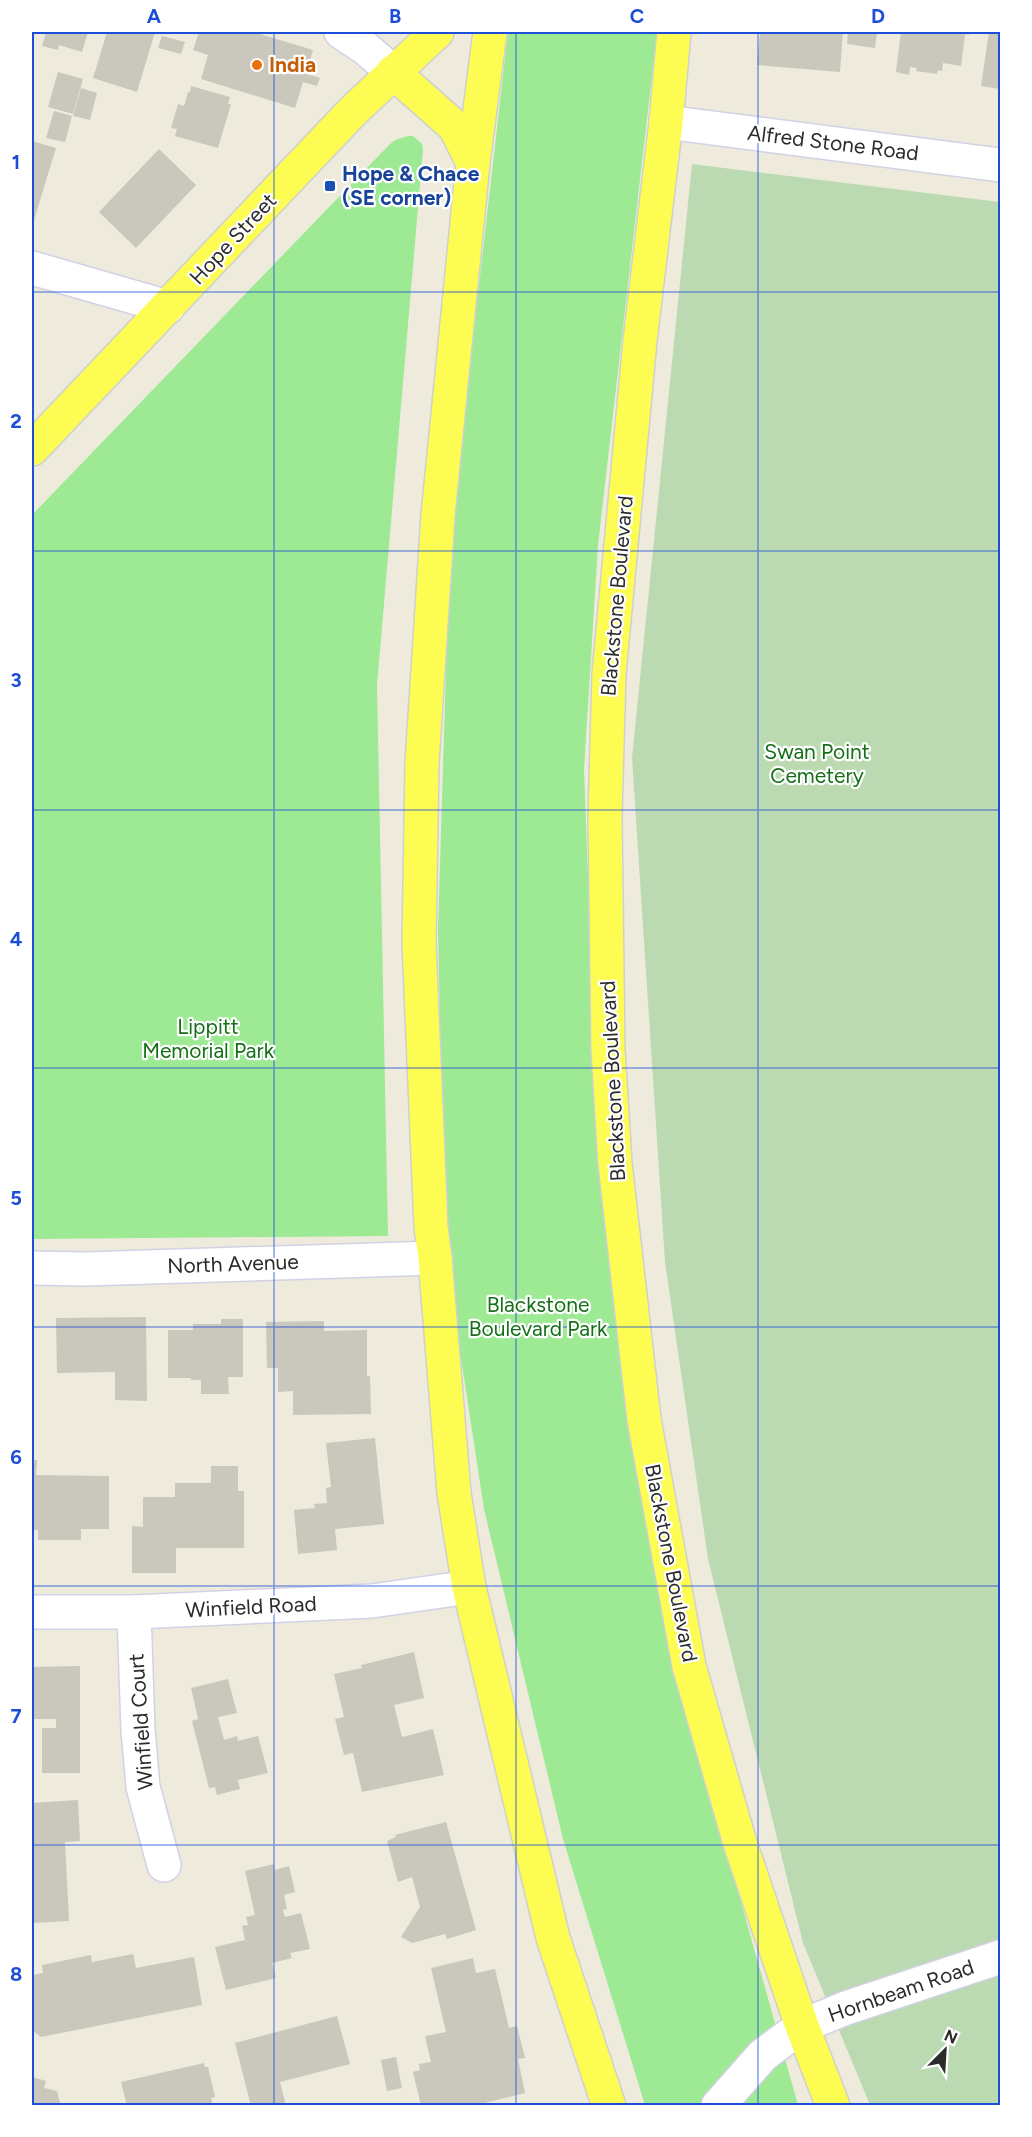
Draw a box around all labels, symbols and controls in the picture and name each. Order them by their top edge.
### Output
text: A [147,4,162,28]
text: B [389,4,401,28]
text: C [630,4,644,28]
text: D [871,4,885,28]
place label: India [269,52,316,77]
marker: India [250,58,264,72]
street label: Alfred Stone Road [746,120,920,165]
text: 1 [12,150,20,174]
place label: Hope & Chace (SE corner) [342,161,480,210]
marker: Hope & Chace (SE corner) [323,179,337,193]
street label: Hope Street [184,188,281,290]
text: 2 [10,409,22,433]
street label: Blackstone Boulevard [595,495,638,697]
text: 3 [10,668,22,692]
park label: Swan Point Cemetery [764,739,870,788]
text: 4 [10,927,23,951]
street label: Blackstone Boulevard [595,980,630,1182]
park label: Lippitt Memorial Park [142,1014,275,1063]
text: 5 [10,1186,22,1210]
street label: North Avenue [167,1249,299,1278]
park label: Blackstone Boulevard Park [469,1292,608,1341]
text: 6 [10,1445,22,1469]
street label: Blackstone Boulevard [640,1462,703,1664]
street label: Winfield Road [185,1591,317,1622]
street label: Winfield Court [123,1653,158,1791]
text: 7 [10,1704,22,1728]
street label: Hornbeam Road [825,1954,977,2027]
text: 8 [10,1962,22,1986]
north arrow [915,2020,975,2080]
text: N [941,2026,960,2048]

